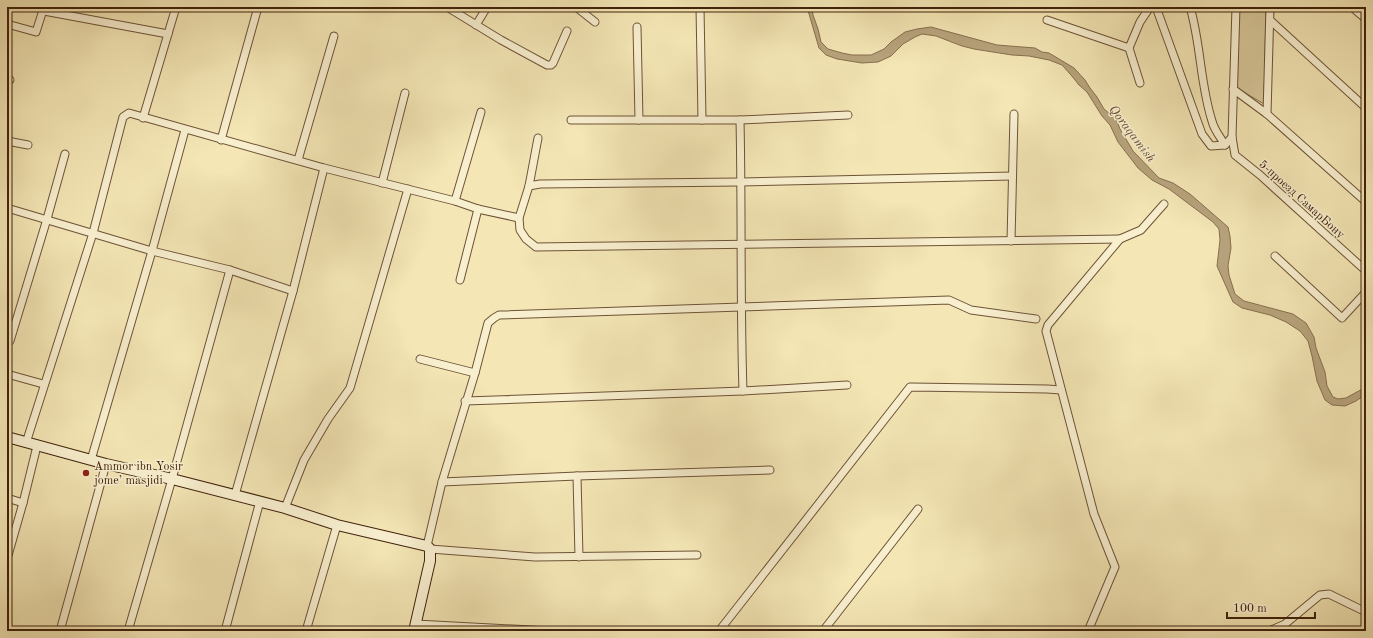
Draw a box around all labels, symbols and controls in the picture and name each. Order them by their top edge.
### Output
water label: Qoraqamish [1106,103,1158,165]
street label: 5-проезд СамарБону [1256,158,1348,242]
place label: Ammor ibn Yosir jome’ masjidi [93,461,183,487]
marker: Ammor ibn Yosir jome’ masjidi [81,468,91,478]
scale bar [1227,594,1315,620]
text: 100 m [1233,603,1267,615]

